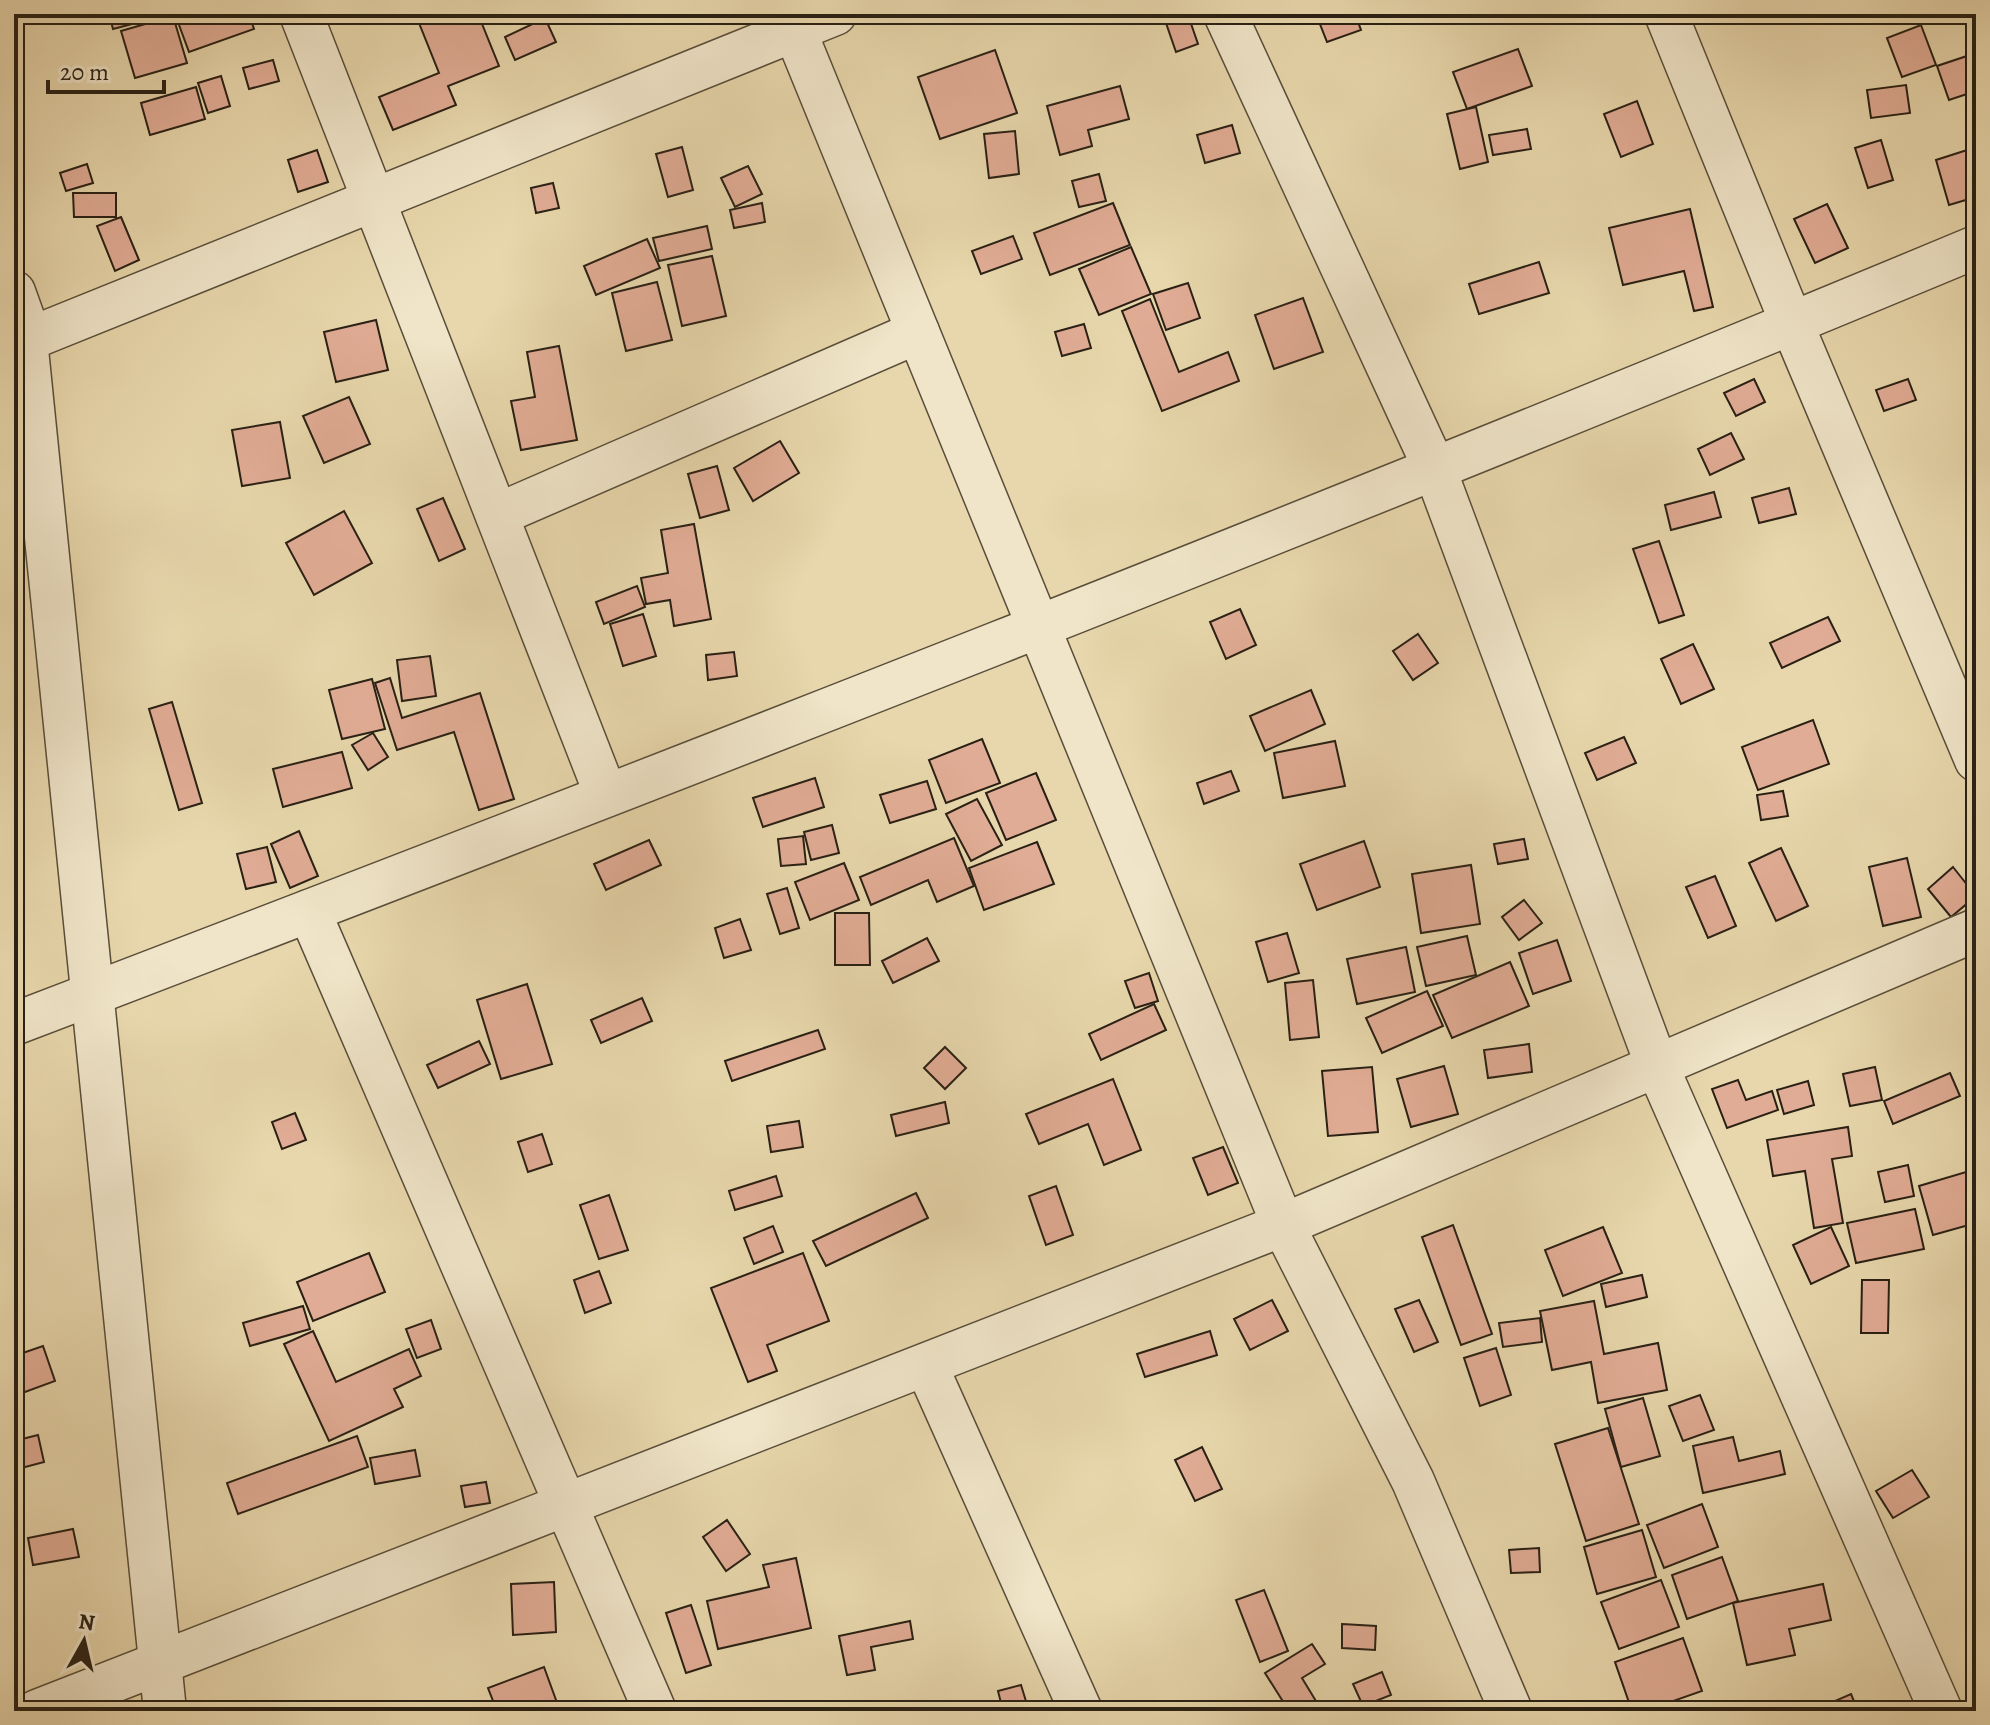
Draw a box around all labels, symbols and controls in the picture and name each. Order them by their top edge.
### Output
scale bar [48,44,164,94]
text: 20 m [60,56,109,88]
north arrow [44,1601,124,1681]
text: N [77,1606,97,1638]

